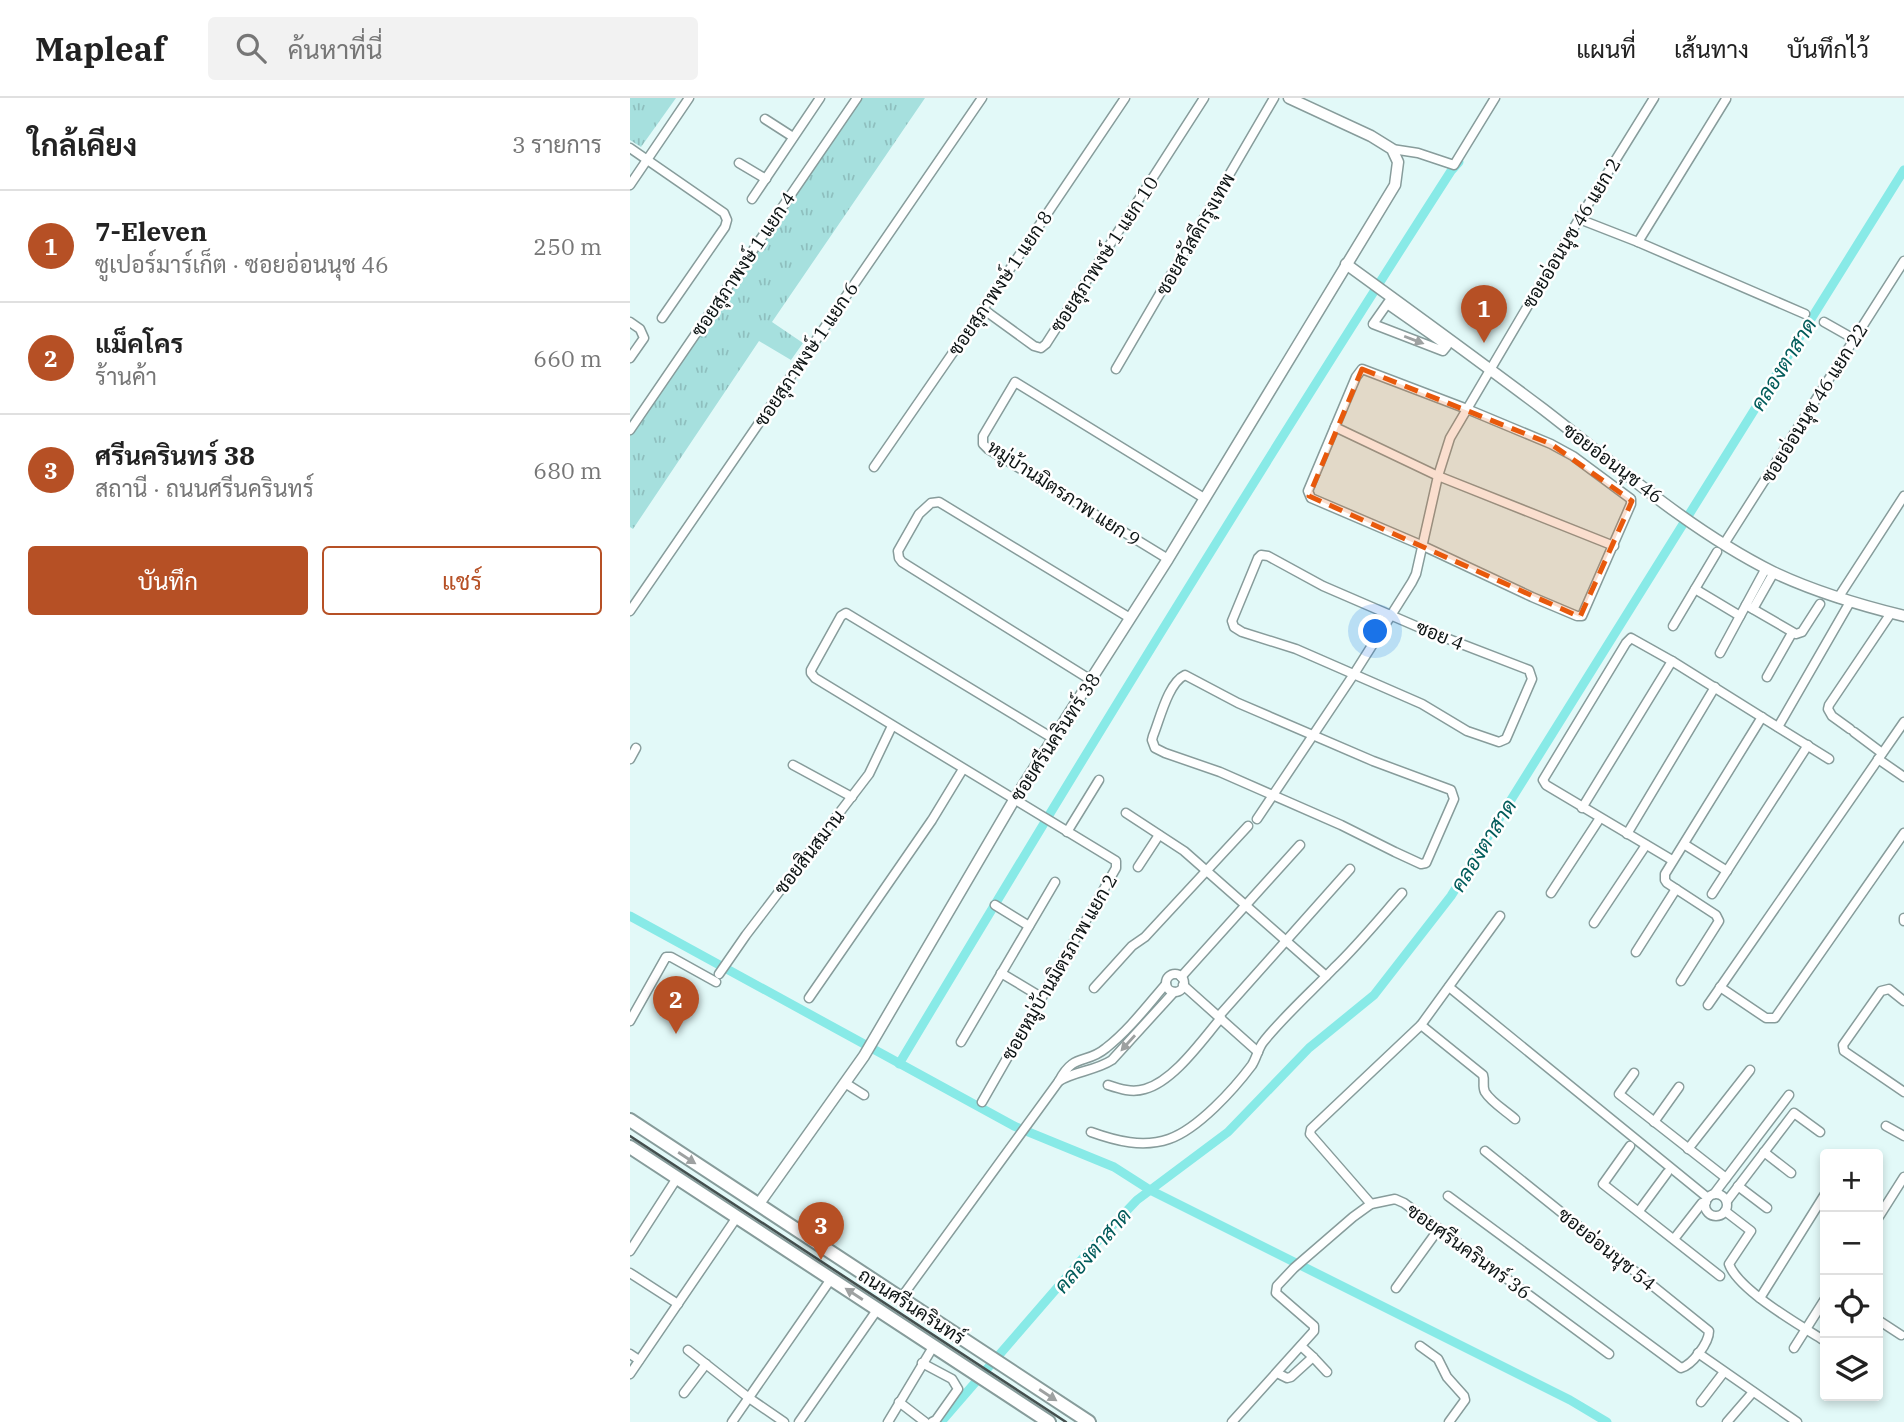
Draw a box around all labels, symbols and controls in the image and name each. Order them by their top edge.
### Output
search box [208,17,698,80]
text: Mapleaf [35,27,166,70]
icon: search [232,29,270,67]
text: ค้นหาที่นี่ [288,32,383,66]
text: แผนที่ [1576,33,1636,65]
text: เส้นทาง [1674,33,1749,65]
text: บันทึกไว้ [1787,33,1869,65]
text: ใกล้เคียง [28,125,137,164]
text: 3 รายการ [512,129,602,159]
street label: ซอยอ่อนนุช 46 แยก 2 [1516,153,1626,313]
street label: ซอยสวัสดีกรุงเทพ [1150,168,1241,300]
street label: ซอยสุภาพงษ์ 1 แยก 10 [1045,172,1164,337]
street label: ซอยสุภาพงษ์ 1 แยก 4 [686,187,801,342]
street label: ซอยสุภาพงษ์ 1 แยก 8 [943,206,1058,361]
text: 7-Eleven [95,214,207,248]
text: 1 [44,231,58,261]
text: 250 m [533,231,602,261]
text: ซูเปอร์มาร์เก็ต · ซอยอ่อนนุช 46 [95,249,389,279]
street label: ซอยสุภาพงษ์ 1 แยก 6 [749,277,864,432]
pin: 1 [1461,285,1507,343]
water label: คลองตาสาด [1743,312,1823,416]
street label: ซอยอ่อนนุช 46 แยก 22 [1755,319,1874,488]
text: แม็คโคร [95,326,183,360]
one-way arrow [1404,334,1425,345]
text: 2 [44,343,58,373]
text: 660 m [533,343,602,373]
text: ร้านค้า [95,361,157,391]
street label: ซอยอ่อนนุช 46 [1558,418,1668,509]
street label: หมู่บ้านมิตรภาพ แยก 9 [982,435,1145,553]
text: ศรีนครินทร์ 38 [95,438,255,472]
text: 3 [44,455,58,485]
text: 680 m [533,455,602,485]
text: สถานี · ถนนศรีนครินทร์ [95,473,314,503]
button: บันทึก [28,546,308,615]
button: แชร์ [322,546,602,615]
your location [1358,614,1392,648]
street label: ซอย 4 [1413,615,1467,655]
street label: ซอยศรีนครินทร์ 38 [1005,668,1105,806]
water label: คลองตาสาด [1443,793,1523,897]
street label: ซอยสินสมาน [768,805,850,899]
street label: ซอยหมู่บ้านมิตรภาพ แยก 2 [996,870,1124,1065]
pin: 2 [653,976,699,1034]
one-way arrow [1121,1034,1137,1051]
map controls [1820,1149,1883,1401]
button: + [1820,1149,1883,1212]
one-way arrow [677,1151,697,1164]
street label: ซอยศรีนครินทร์ 36 [1402,1198,1536,1304]
water label: คลองตาสาด [1047,1201,1137,1299]
pin: 3 [798,1202,844,1260]
street label: ซอยอ่อนนุช 54 [1553,1202,1661,1297]
button: − [1820,1212,1883,1275]
street label: ถนนศรีนครินทร์ [854,1263,970,1349]
button: locate [1820,1275,1883,1338]
one-way arrow [845,1287,863,1301]
button: layers [1820,1338,1883,1401]
one-way arrow [1039,1388,1057,1402]

